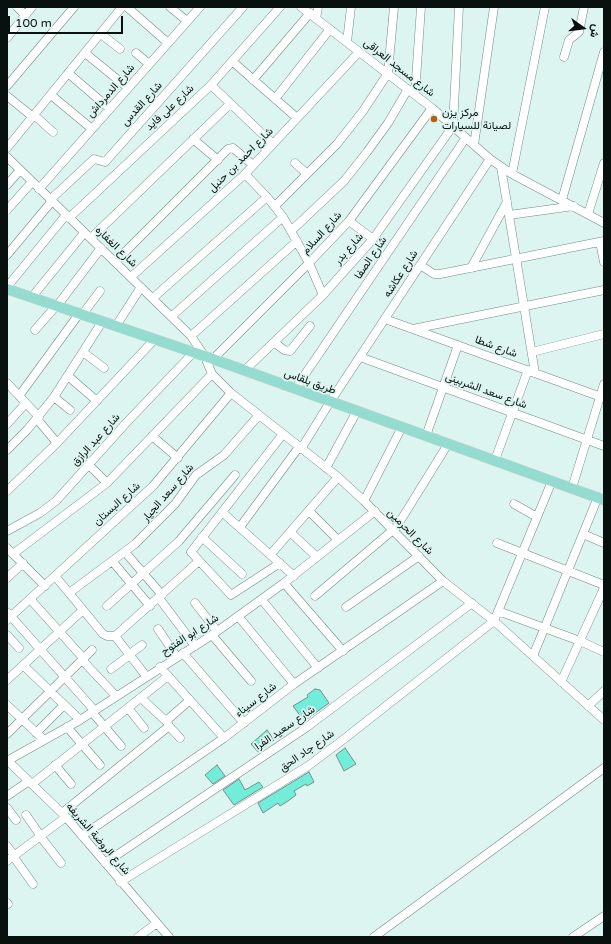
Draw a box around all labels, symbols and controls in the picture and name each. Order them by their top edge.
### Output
scale bar [10,8,125,34]
north arrow [563,8,603,48]
text: 100 m [15,16,52,30]
text: ش [587,23,603,39]
street label: شارع مسجد العراقى [361,36,437,100]
street label: شارع الدمرداش [84,62,138,120]
street label: شارع القدس [119,79,165,129]
street label: شارع على فايد [143,82,197,134]
place label: مركز يزن لصيانة للسيارات [442,106,511,132]
marker: مركز يزن لصيانة للسيارات [429,114,439,124]
street label: شارع احمد بن حنبل [206,125,276,195]
street label: شارع السلام [299,209,345,257]
street label: شارع الغفاره [92,224,140,270]
street label: شارع بدر [332,230,366,268]
street label: شارع الصفا [352,234,390,282]
street label: شارع عكاشه [381,248,421,300]
street label: شارع شطا [473,333,519,361]
street label: طريق بلقاس [282,367,338,397]
street label: شارع سعد الشربينى [443,370,529,412]
street label: شارع عبد الرازق [69,411,123,469]
street label: شارع سعد الجيار [139,461,197,525]
street label: شارع البستان [91,480,143,528]
street label: شارع الحرمين [384,506,436,558]
street label: شارع ابو الفتوح [159,612,221,658]
street label: شارع سيناء [233,680,279,720]
street label: شارع سعيد الفرا [252,703,318,753]
street label: شارع جاد الحق [277,727,337,775]
street label: شارع الروضة الشريفه [63,800,133,878]

